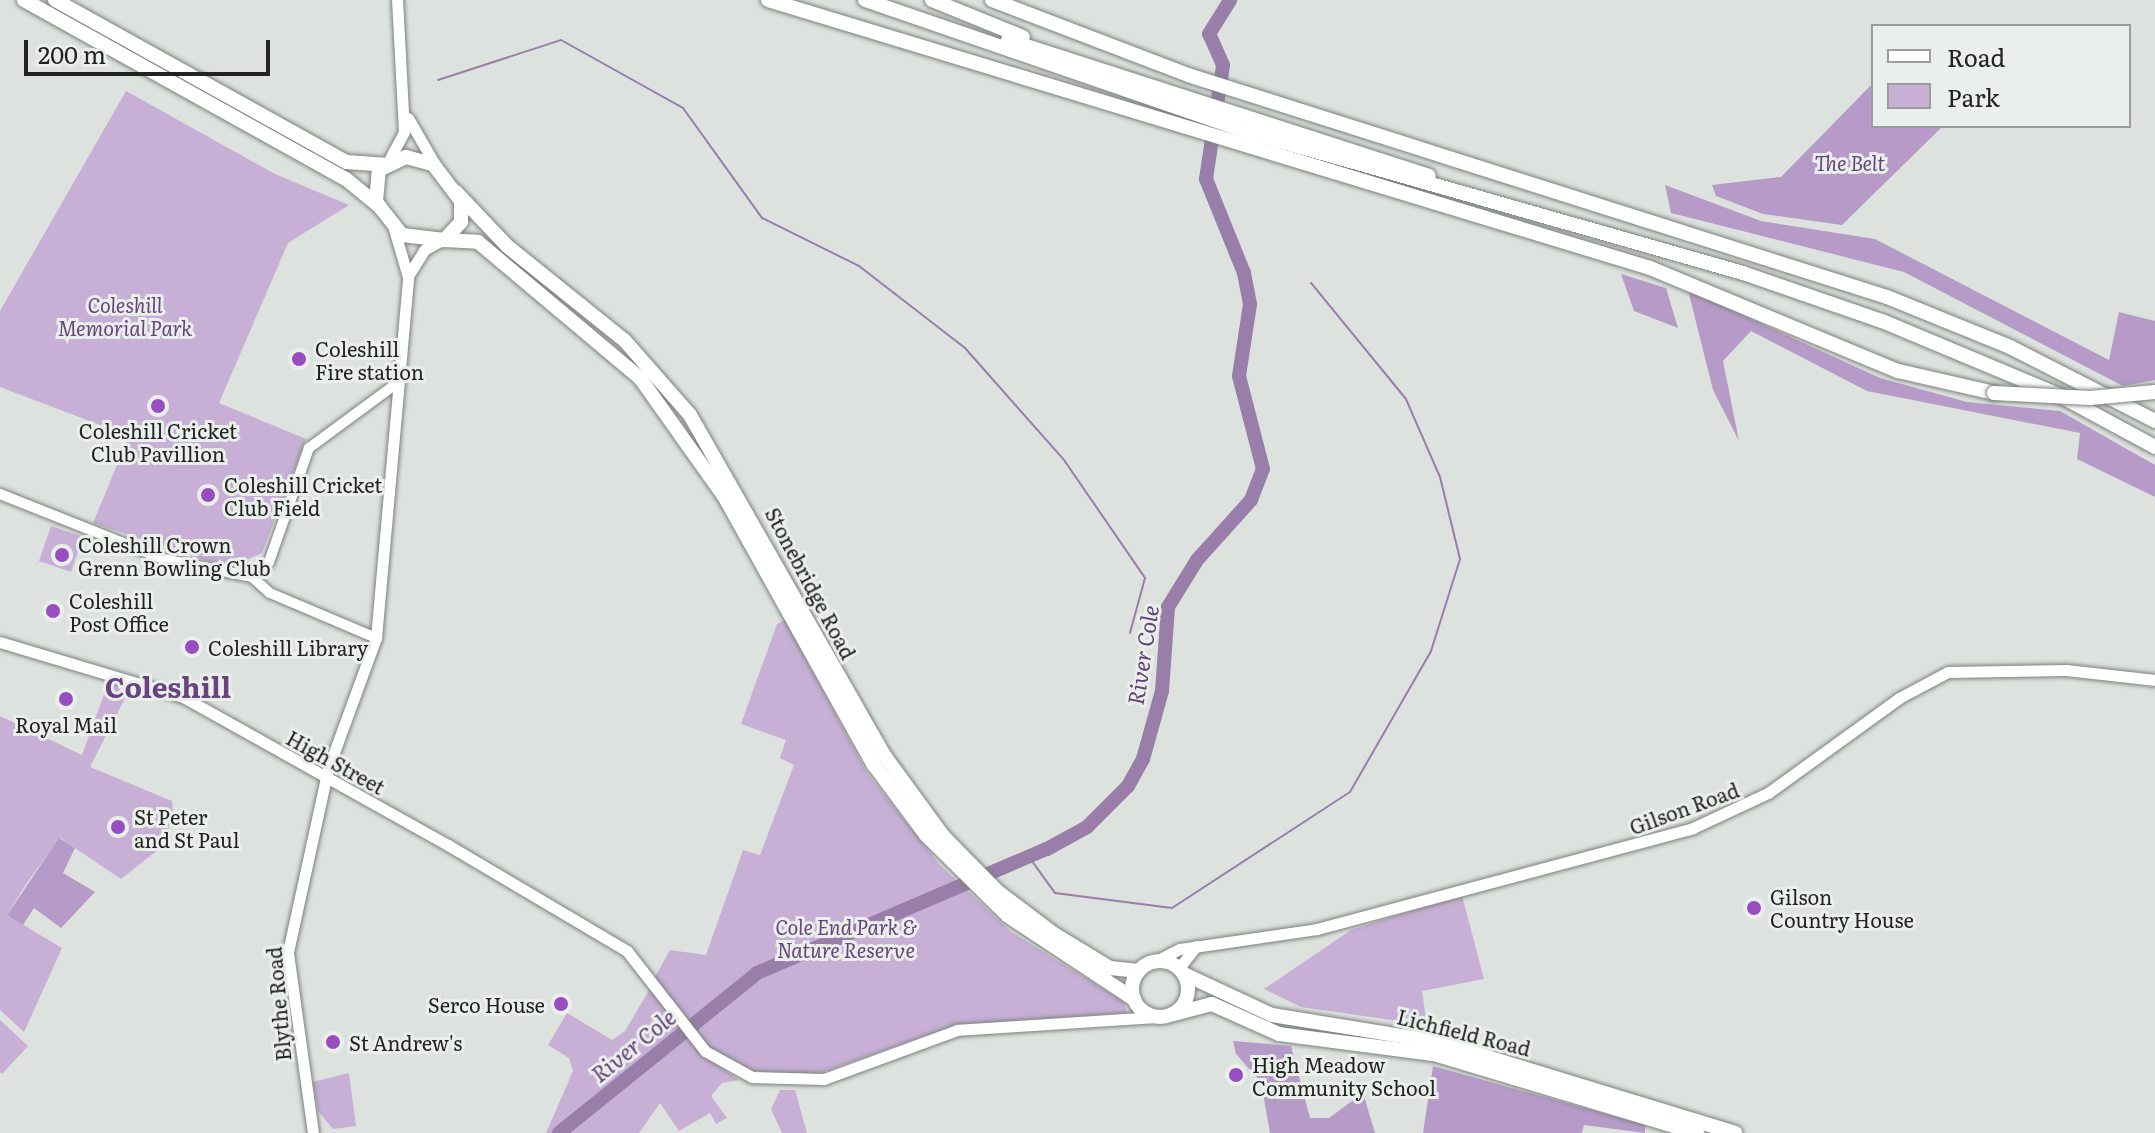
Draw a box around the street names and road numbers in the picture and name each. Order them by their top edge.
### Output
street label: Stonebridge Road [761,503,861,663]
street label: High Street [283,725,389,799]
street label: Gilson Road [1626,777,1742,839]
street label: Blythe Road [261,946,295,1062]
street label: Lichfield Road [1395,1004,1533,1060]

